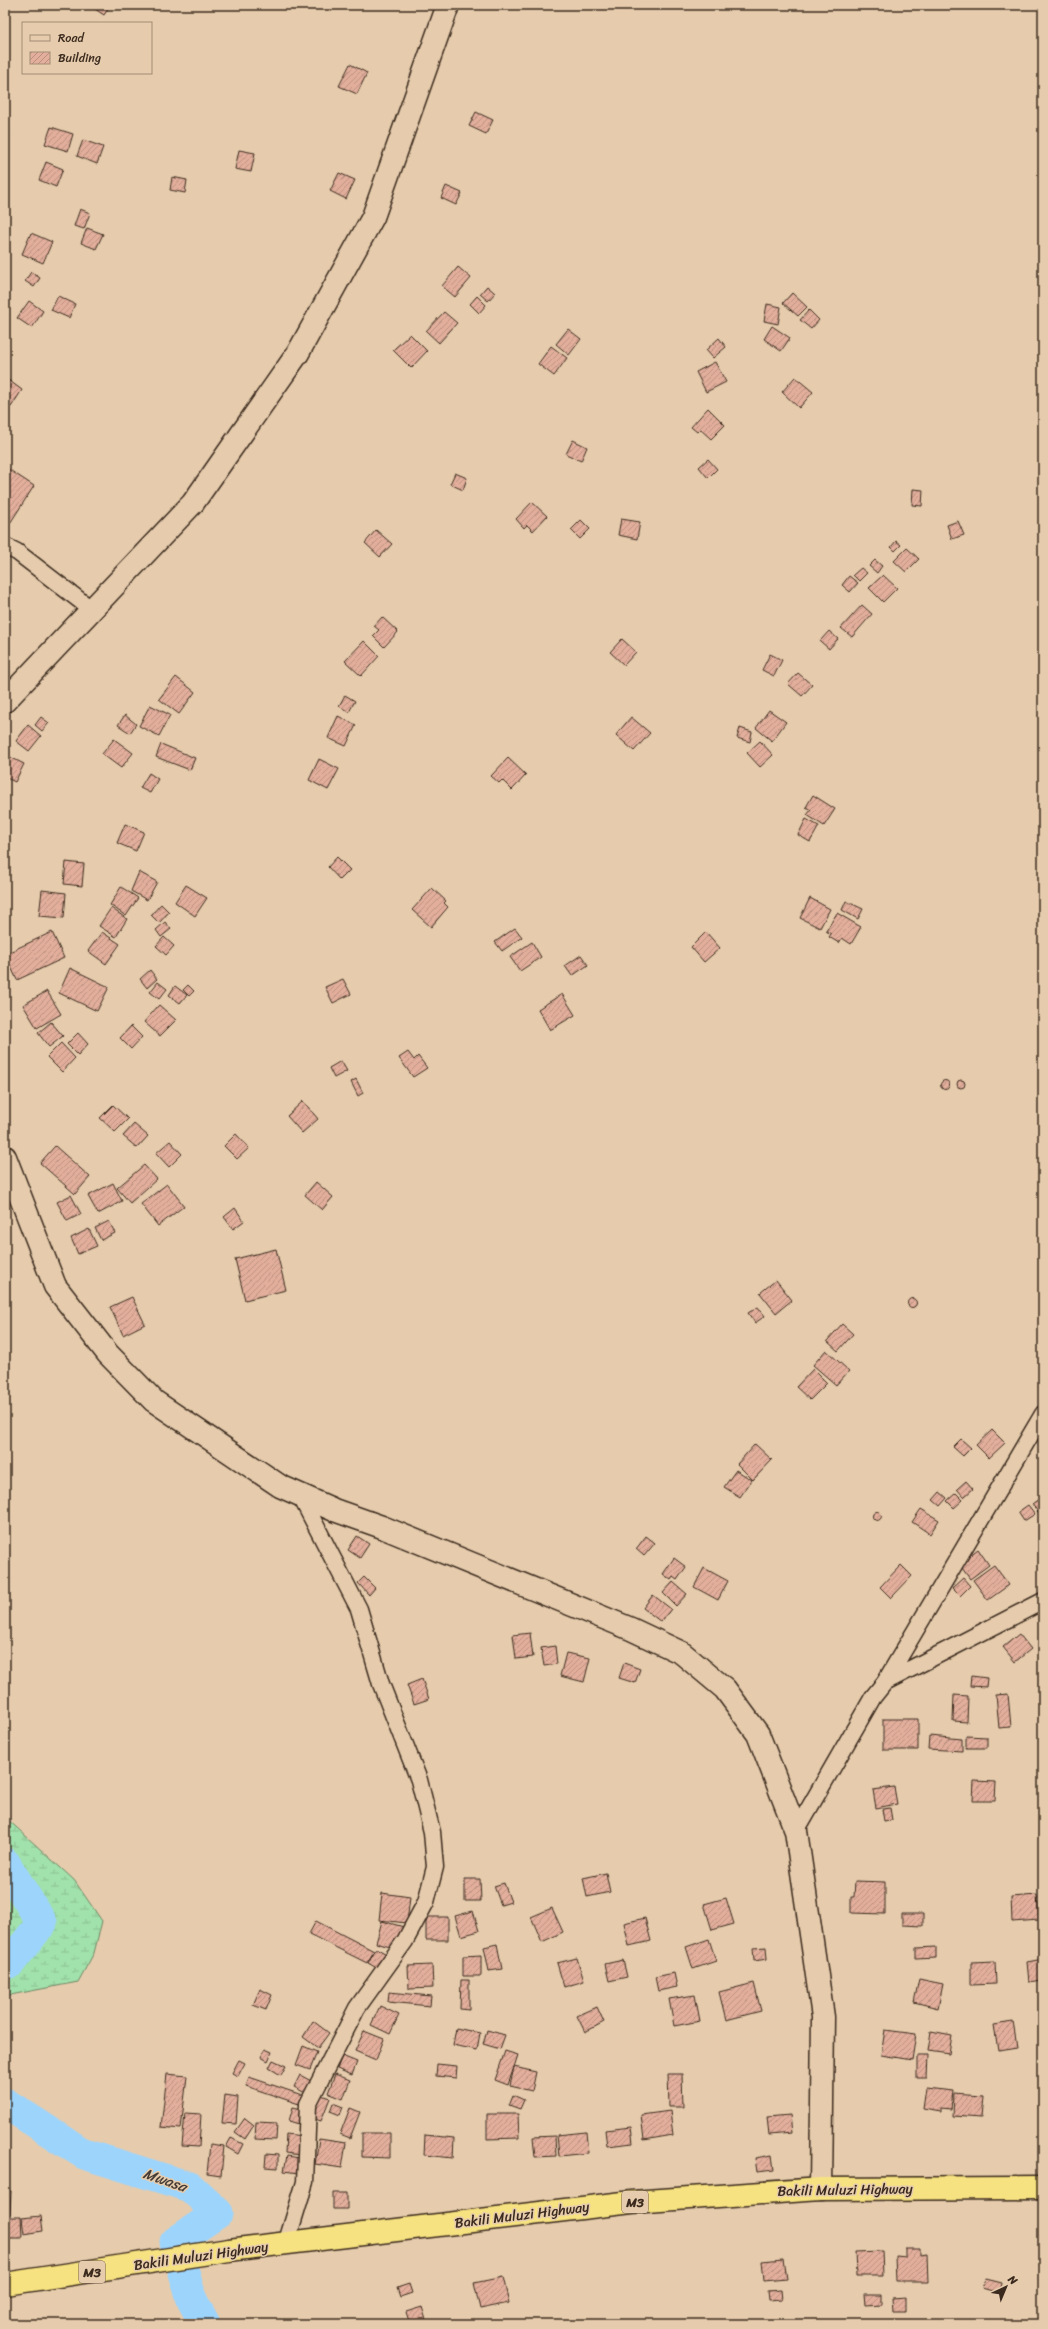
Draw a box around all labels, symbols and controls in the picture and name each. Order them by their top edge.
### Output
legend [22,22,152,74]
text: Road [58,27,85,49]
text: Building [58,47,101,69]
water label: Mwasa [140,2160,193,2200]
street label: Bakili Muluzi Highway [777,2176,914,2204]
road number: M3 [622,2191,648,2213]
street label: Bakili Muluzi Highway [453,2194,591,2236]
street label: Bakili Muluzi Highway [132,2234,270,2278]
road number: M3 [79,2261,105,2283]
north arrow [986,2267,1026,2307]
text: N [1003,2270,1022,2290]

